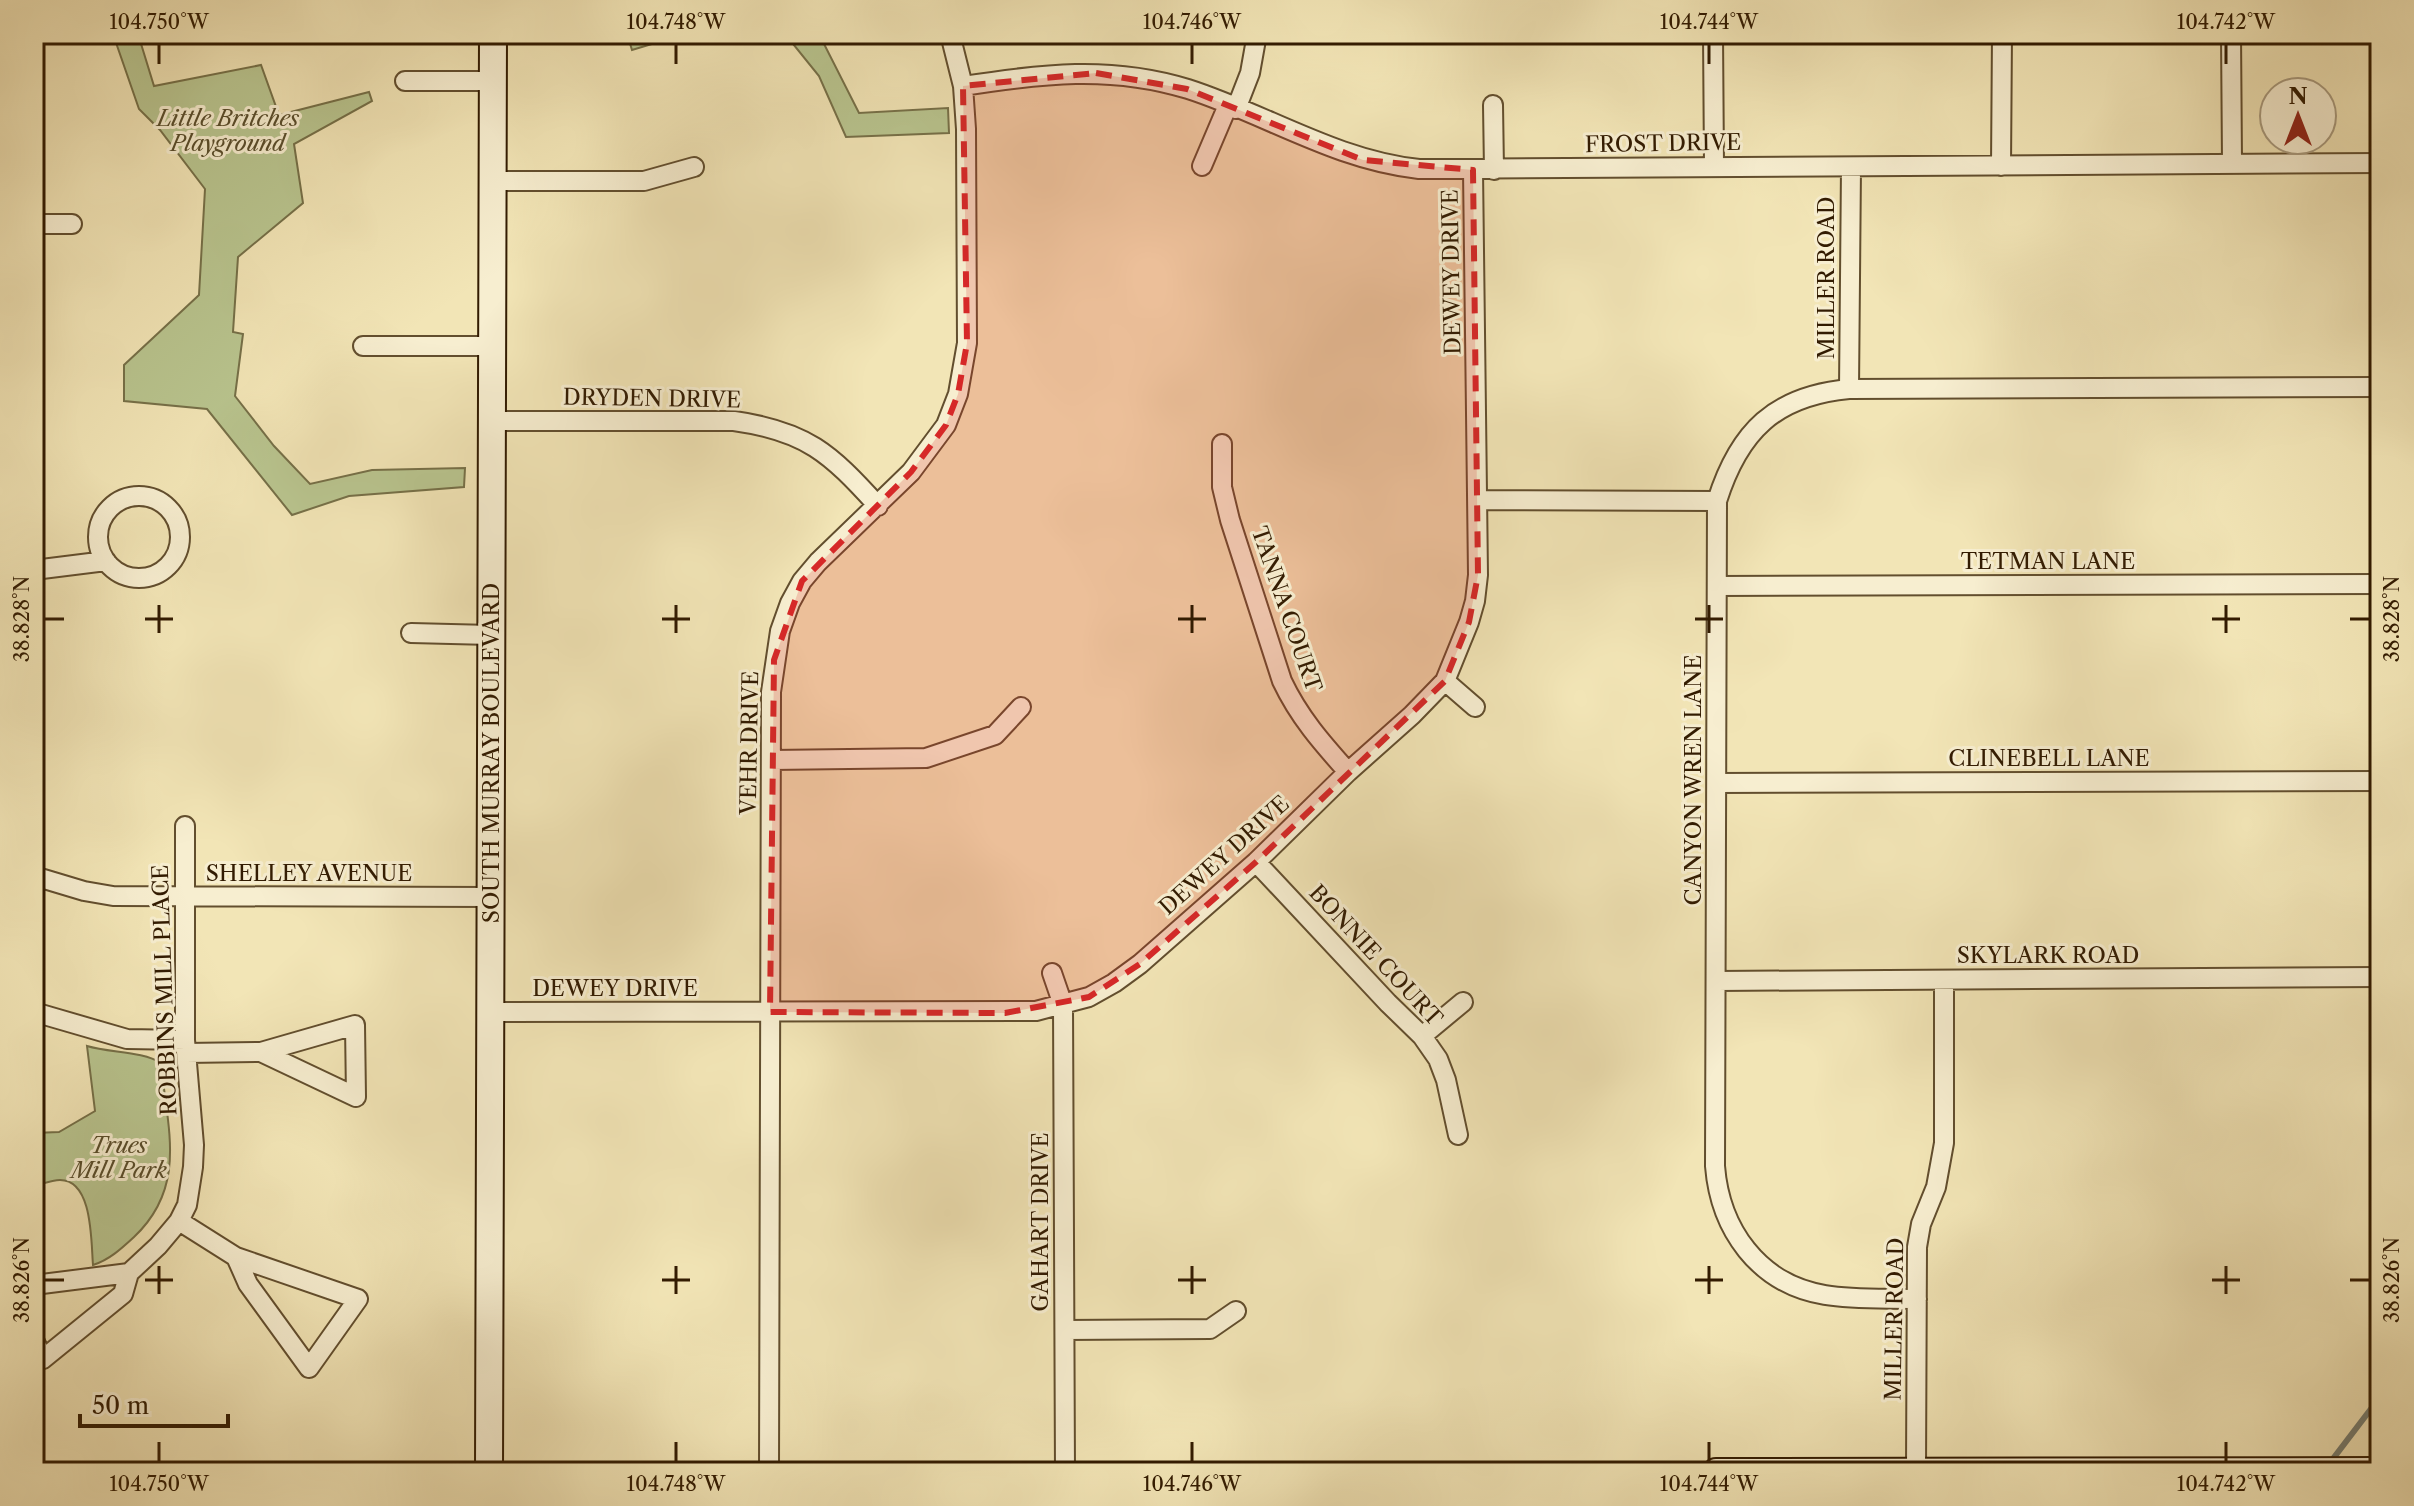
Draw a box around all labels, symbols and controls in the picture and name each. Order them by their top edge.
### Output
text: 104.750°W [109,10,210,34]
text: 104.748°W [627,10,727,34]
text: 104.746°W [1143,10,1242,34]
text: 104.744°W [1660,10,1759,34]
text: 104.742°W [2177,10,2276,34]
north arrow [2258,76,2338,156]
text: N [2288,83,2308,110]
park label: Little Britches Playground [155,105,299,157]
street label: FROST DRIVE [1585,129,1741,158]
street label: DEWEY DRIVE [1437,189,1466,355]
street label: MILLER ROAD [1813,196,1840,360]
street label: DRYDEN DRIVE [563,383,741,414]
street label: TANNA COURT [1246,523,1328,696]
street label: TETMAN LANE [1961,548,2135,575]
text: 38.828°N [10,576,34,662]
text: 38.828°N [2380,576,2404,662]
street label: SOUTH MURRAY BOULEVARD [478,583,505,923]
street label: CANYON WREN LANE [1680,655,1707,905]
street label: VEHR DRIVE [735,671,764,816]
street label: CLINEBELL LANE [1948,745,2150,772]
street label: DEWEY DRIVE [1154,790,1295,921]
street label: SHELLEY AVENUE [206,860,412,887]
street label: ROBBINS MILL PLACE [147,864,182,1116]
street label: BONNIE COURT [1303,879,1448,1032]
street label: SKYLARK ROAD [1957,942,2139,969]
street label: DEWEY DRIVE [532,975,698,1002]
park label: Trues Mill Park [68,1132,167,1184]
street label: GAHART DRIVE [1027,1132,1054,1312]
text: 38.826°N [10,1237,34,1323]
street label: MILLER ROAD [1880,1237,1909,1401]
text: 38.826°N [2380,1237,2404,1323]
scale bar [80,1378,228,1428]
text: 50 m [92,1391,149,1420]
text: 104.750°W [109,1472,210,1496]
text: 104.748°W [627,1472,727,1496]
text: 104.746°W [1143,1472,1242,1496]
text: 104.744°W [1660,1472,1759,1496]
text: 104.742°W [2177,1472,2276,1496]

